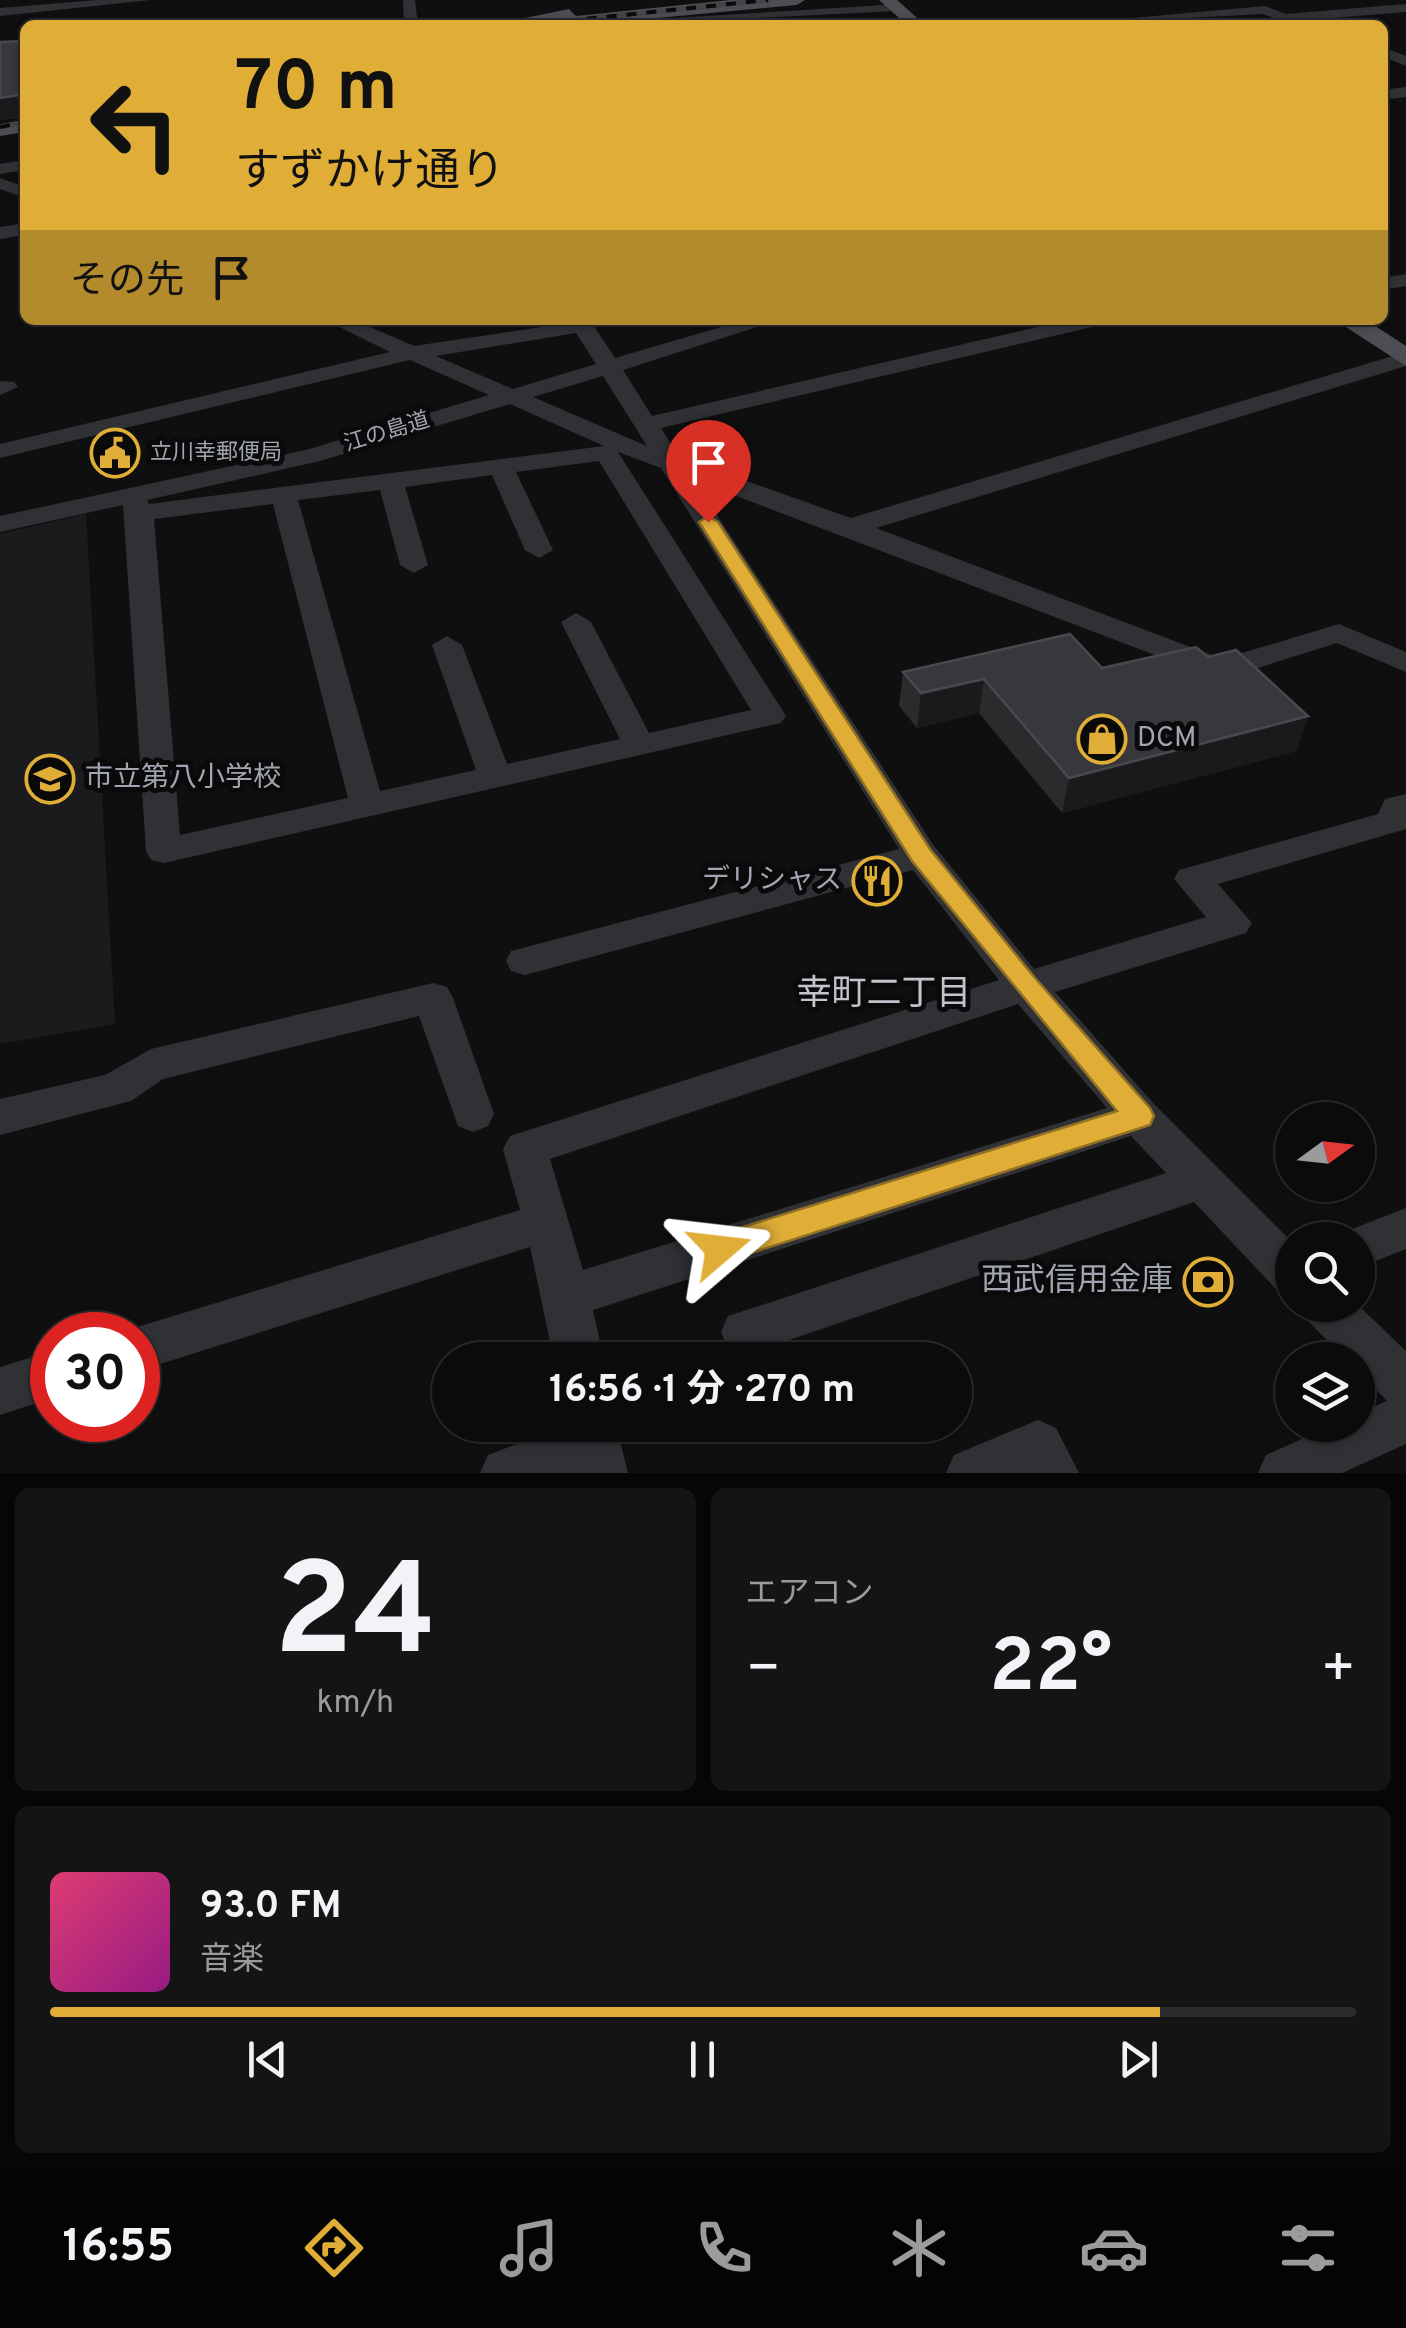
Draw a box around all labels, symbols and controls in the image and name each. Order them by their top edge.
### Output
text: 70 m [235,46,398,135]
icon: left [70,60,200,190]
text: すずかけ通り [235,145,505,202]
icon: arrive [204,250,259,305]
text: その先 [70,258,184,307]
street label: 江の島道 [341,407,433,459]
pin [666,420,751,523]
public building icon: 立川幸郵便局 [89,427,141,479]
icon: arrive [681,435,736,490]
place label: 立川幸郵便局 [150,440,282,467]
shop icon: DCM [1076,713,1128,765]
place label: DCM [1137,721,1196,757]
school or university icon: 市立第八小学校 [24,753,76,805]
place label: 市立第八小学校 [85,761,281,797]
restaurant icon: デリシャス [851,855,903,907]
place label: デリシャス [702,863,842,899]
district label: 幸町二丁目 [796,973,972,1017]
north arrow [1275,1102,1375,1202]
map controls [1275,1102,1375,1442]
position arrow [668,1197,772,1301]
button: search [1275,1222,1375,1322]
bank icon: 西武信用金庫 [1182,1256,1234,1308]
place label: 西武信用金庫 [981,1262,1173,1302]
speed limit sign: 30 [30,1312,160,1442]
button: layers [1275,1342,1375,1442]
text: 16:56 · 1 分 · 270 m [549,1367,855,1416]
text: 24 [274,1536,437,1701]
text: エアコン [746,1575,874,1615]
text: 22° [989,1623,1112,1718]
text: − [746,1636,781,1706]
text: + [1321,1636,1356,1706]
text: km/h [316,1684,394,1724]
text: 93.0 FM [200,1883,342,1932]
text: 音楽 [200,1941,264,1981]
icon: previous [240,2032,295,2087]
icon: pause [675,2032,730,2087]
icon: next [1111,2032,1166,2087]
icon: directions [299,2213,369,2283]
icon: music [494,2213,564,2283]
icon: phone [689,2213,759,2283]
icon: climate [884,2213,954,2283]
icon: car [1079,2213,1149,2283]
icon: filters [1273,2213,1343,2283]
text: 16:55 [62,2220,174,2277]

